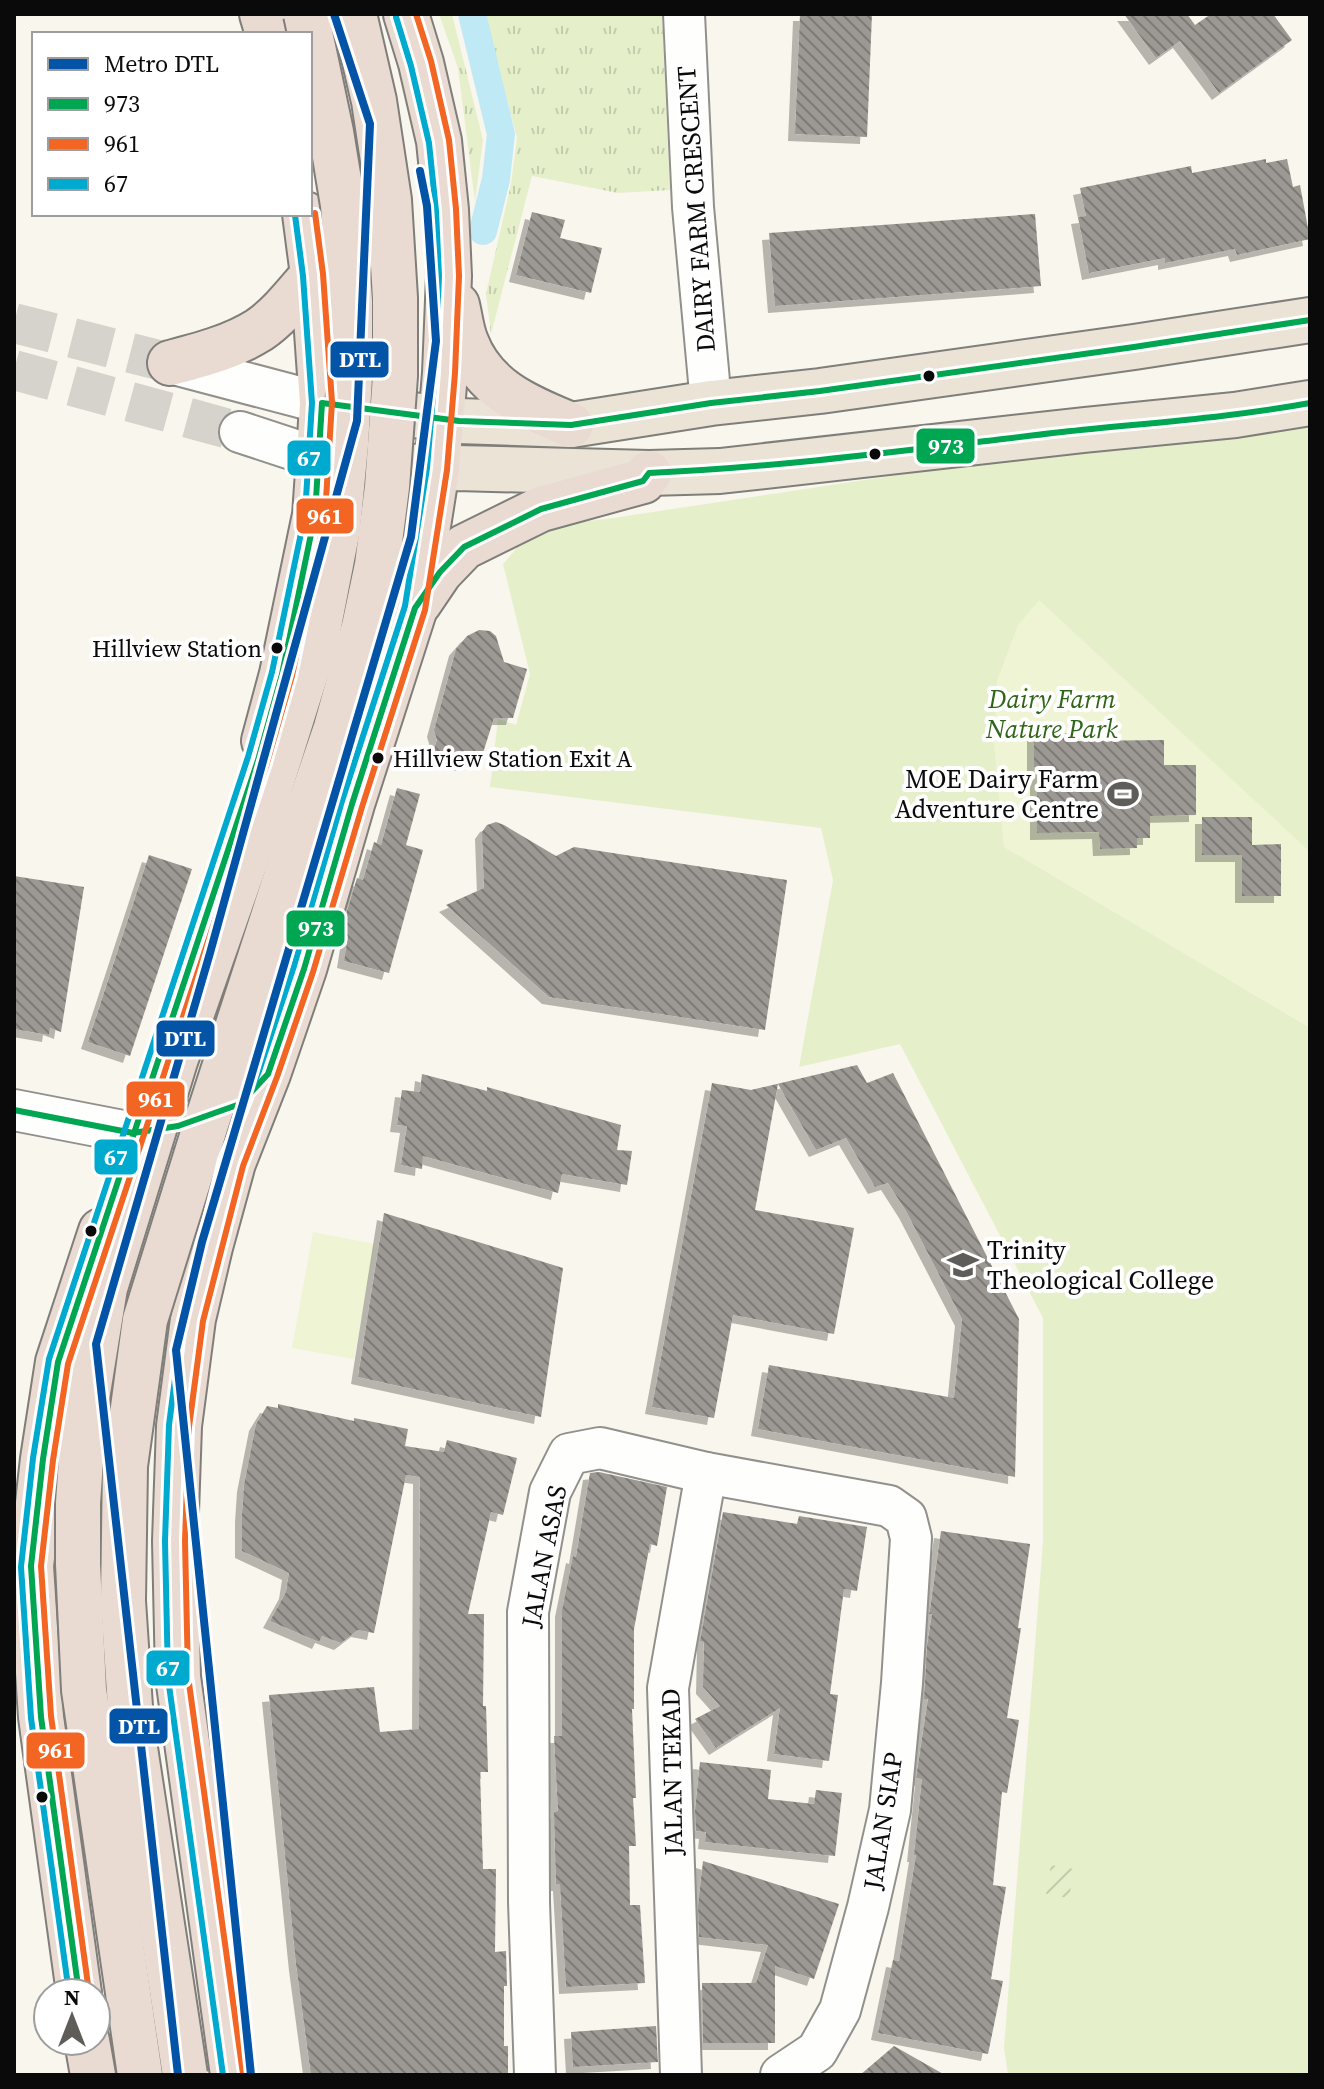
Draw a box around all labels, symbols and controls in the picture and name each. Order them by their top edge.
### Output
legend [32,32,312,216]
text: Metro DTL [104,47,219,80]
street label: DAIRY FARM CRESCENT [668,64,724,353]
text: 973 [104,87,140,120]
text: 961 [104,127,140,160]
text: 67 [104,167,128,200]
line badge: DTL [329,340,390,379]
text: DTL [339,344,381,374]
unlabelled marker [921,368,937,384]
line badge: 973 [915,427,976,465]
text: 973 [928,431,964,461]
line badge: 67 [286,439,332,477]
text: 67 [297,443,321,473]
unlabelled marker [867,446,883,462]
line badge: 961 [295,497,355,535]
text: 961 [307,501,343,531]
place label: Hillview Station [92,632,262,665]
marker: Hillview Station [269,640,285,656]
park label: Dairy Farm Nature Park [985,681,1119,747]
place label: Hillview Station Exit A [393,742,632,775]
marker: Hillview Station Exit A [370,750,386,766]
place label: MOE Dairy Farm Adventure Centre [895,761,1099,827]
sports icon: MOE Dairy Farm Adventure Centre [1106,777,1140,811]
line badge: 973 [285,909,346,948]
text: 973 [298,913,334,943]
line badge: DTL [155,1019,216,1058]
text: DTL [164,1023,206,1053]
line badge: 961 [125,1080,186,1118]
text: 961 [138,1084,174,1114]
line badge: 67 [93,1138,139,1176]
text: 67 [104,1142,128,1172]
unlabelled marker [83,1223,99,1239]
place label: Trinity Theological College [987,1232,1214,1298]
school or university icon: Trinity Theological College [946,1248,980,1282]
street label: JALAN ASAS [512,1482,575,1631]
line badge: 67 [145,1649,191,1687]
text: 67 [156,1653,180,1683]
street label: JALAN TEKAD [653,1688,691,1857]
line badge: DTL [108,1707,169,1745]
text: DTL [118,1711,160,1741]
line badge: 961 [25,1731,86,1770]
text: 961 [38,1735,74,1765]
street label: JALAN SIAP [854,1750,912,1893]
unlabelled marker [34,1789,50,1805]
north arrow [32,1977,112,2057]
text: N [64,1982,80,2012]

